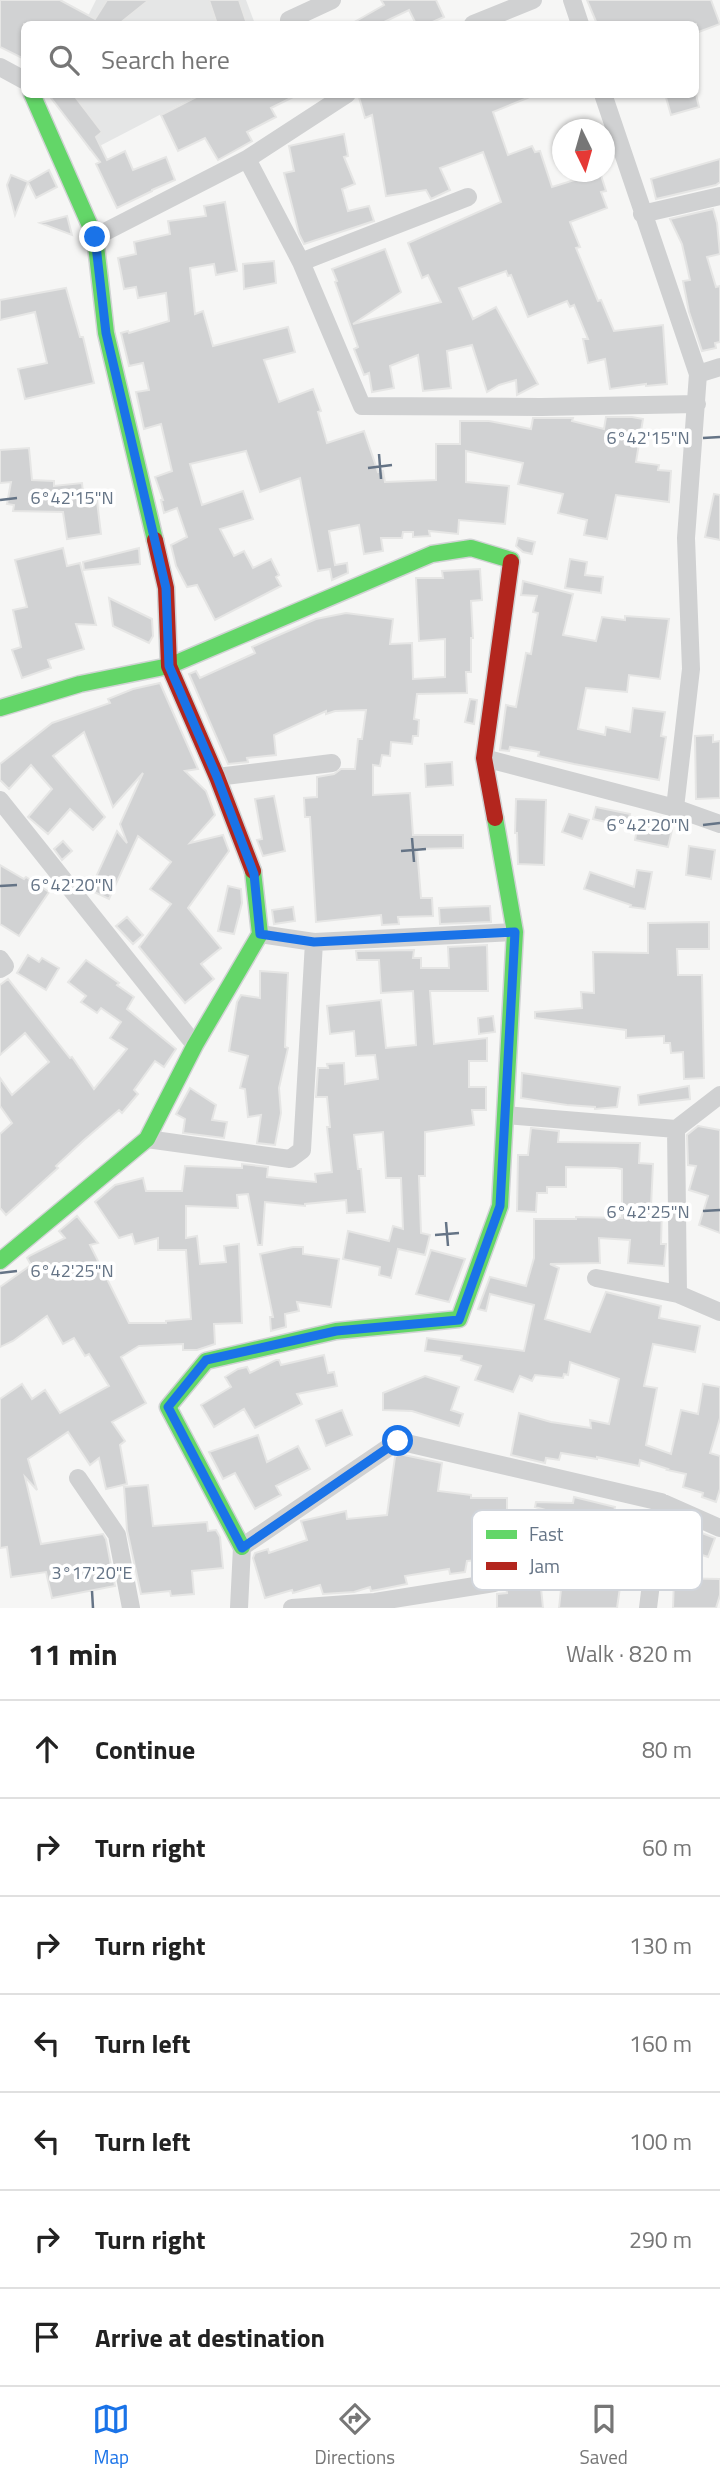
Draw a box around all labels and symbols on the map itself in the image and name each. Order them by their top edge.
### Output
north arrow [552,119,615,182]
route end [79,221,110,252]
text: 6°42'15"N [606,424,690,451]
text: 6°42'15"N [30,484,114,511]
text: 6°42'20"N [606,811,690,838]
text: 6°42'20"N [30,871,114,898]
text: 6°42'25"N [606,1198,690,1225]
text: 6°42'25"N [30,1257,114,1284]
route start [382,1425,413,1456]
legend [472,1510,702,1590]
text: Fast [529,1519,564,1548]
text: Jam [529,1551,560,1580]
text: 3°17'20"E [52,1559,132,1586]

